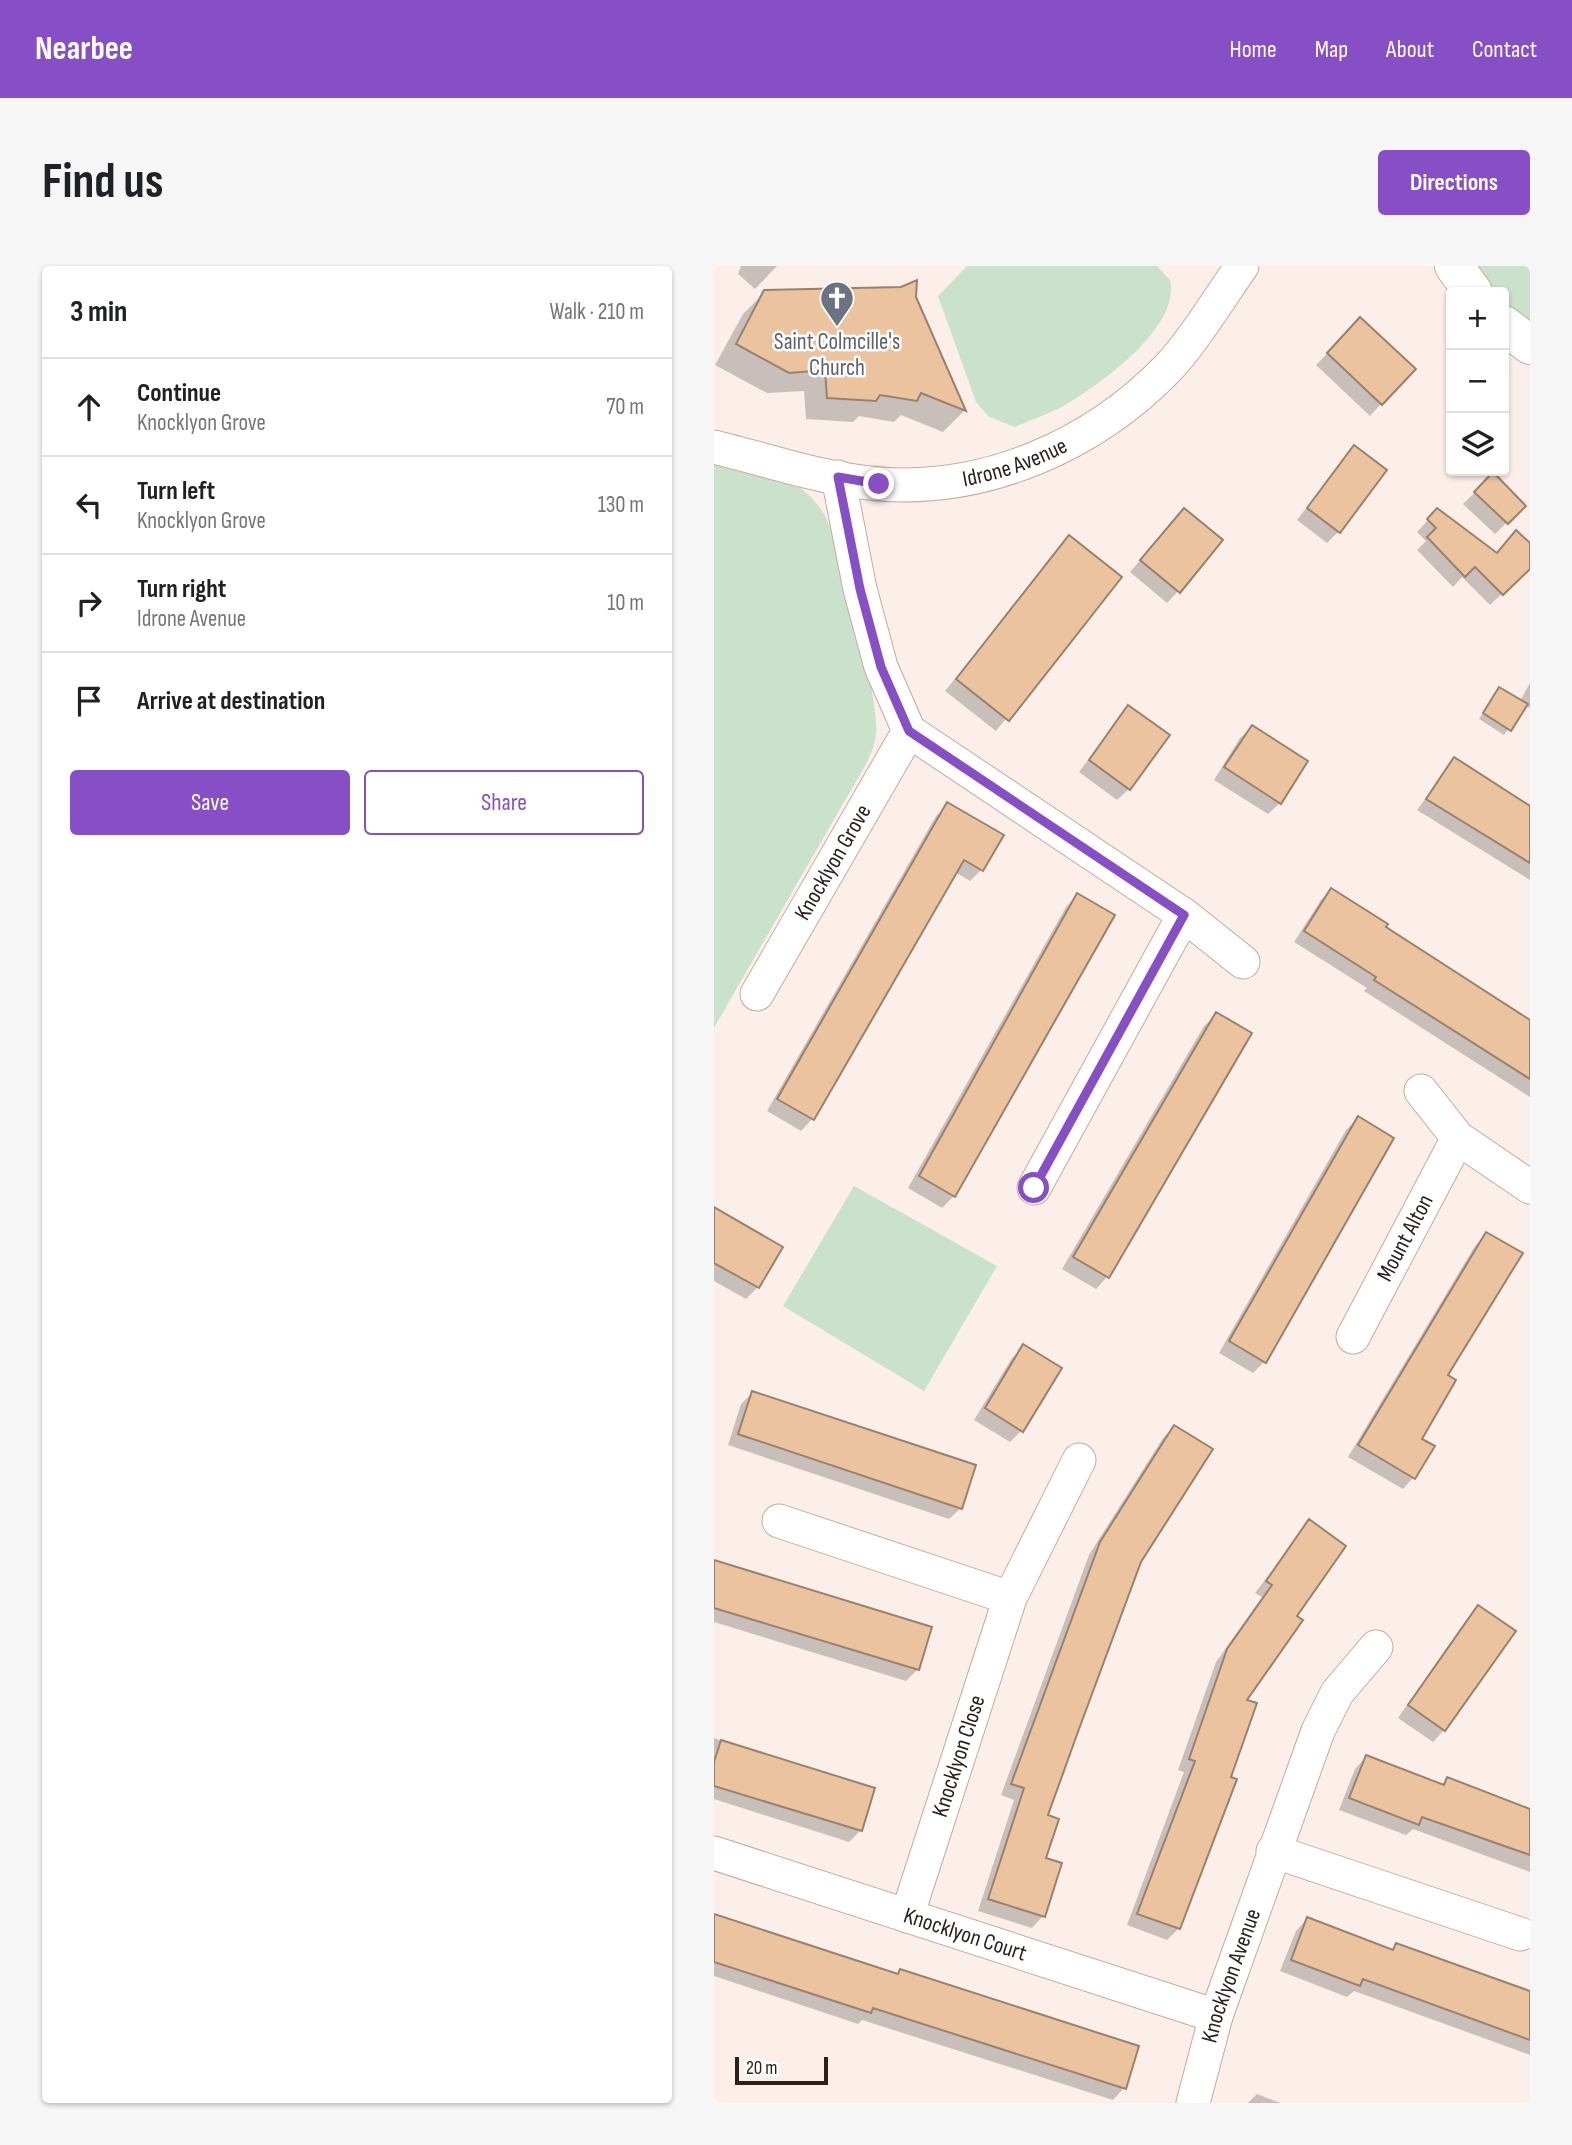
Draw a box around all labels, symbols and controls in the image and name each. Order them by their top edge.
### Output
text: Nearbee [35,29,133,69]
text: Home [1229,35,1277,64]
text: Map [1315,35,1348,64]
text: About [1386,35,1434,64]
text: Contact [1472,35,1537,64]
button: Directions [1378,150,1530,215]
text: Find us [42,153,164,212]
church icon: Saint Colmcille's Church [818,279,856,328]
map controls [1446,287,1509,476]
button: + [1446,287,1509,350]
text: 3 min [70,294,127,330]
text: Walk · 210 m [550,298,644,326]
place label: Saint Colmcille's Church [774,328,900,382]
button: − [1446,350,1509,413]
text: Continue [137,378,221,409]
icon: ahead [70,388,108,426]
text: 70 m [606,393,644,421]
text: Knocklyon Grove [137,409,266,437]
button: layers [1446,413,1509,476]
street label: Idrone Avenue [960,432,1072,493]
route end [863,468,894,499]
text: Turn left [137,476,215,507]
icon: left [70,486,108,524]
text: 130 m [598,491,644,519]
text: Knocklyon Grove [137,507,266,535]
text: Turn right [137,574,226,605]
icon: right [70,584,108,622]
text: 10 m [607,589,644,617]
text: Idrone Avenue [137,605,246,633]
icon: arrive [70,682,108,720]
text: Arrive at destination [137,686,325,717]
button: Save [70,770,350,835]
button: Share [364,770,644,835]
street label: Knocklyon Grove [789,800,877,925]
route start [1018,1172,1049,1203]
street label: Mount Alton [1371,1190,1440,1286]
street label: Knocklyon Close [926,1692,992,1821]
street label: Knocklyon Court [900,1901,1030,1968]
street label: Knocklyon Avenue [1196,1905,1267,2046]
scale bar [735,2054,828,2086]
text: 20 m [746,2057,778,2080]

